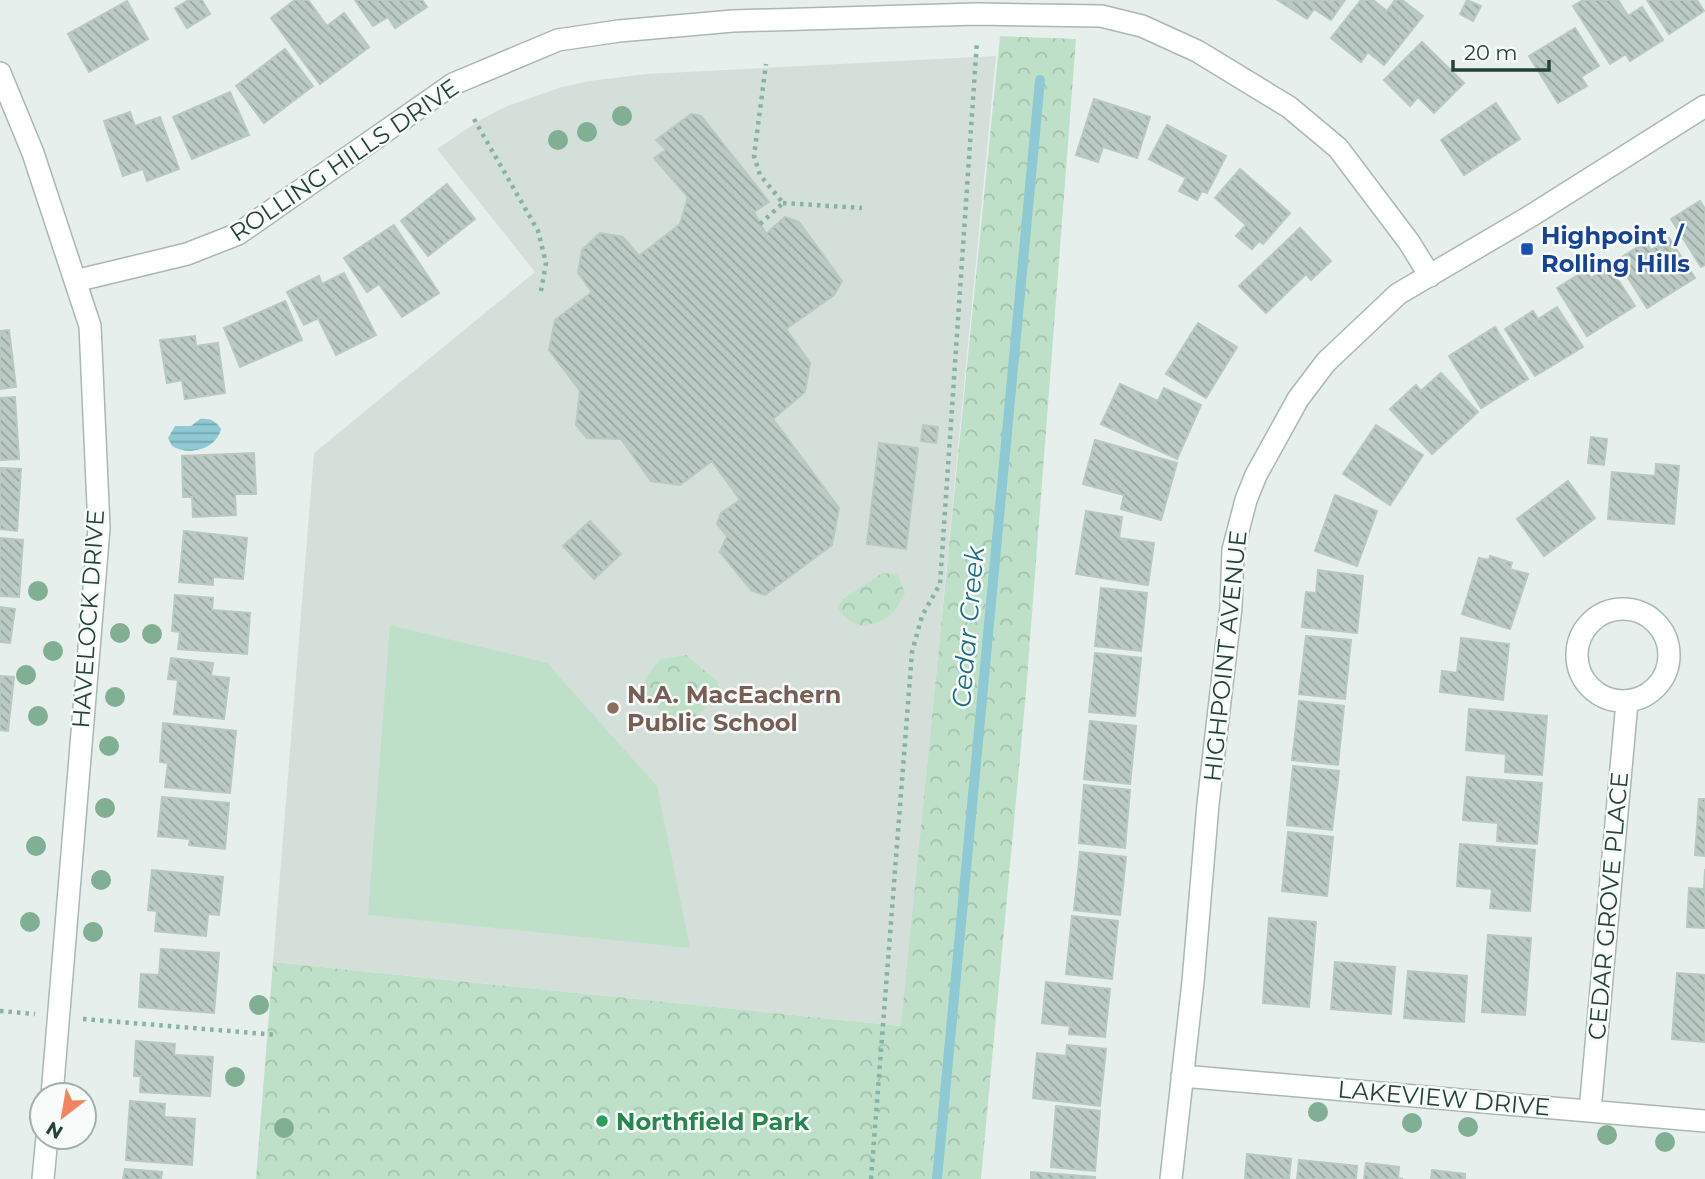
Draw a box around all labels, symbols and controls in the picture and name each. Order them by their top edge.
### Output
scale bar [1453,28,1549,72]
text: 20 m [1464,40,1518,65]
street label: ROLLING HILLS DRIVE [224,73,464,247]
place label: Highpoint / Rolling Hills [1541,221,1690,278]
marker: Highpoint / Rolling Hills [1519,241,1535,257]
street label: HAVELOCK DRIVE [66,509,110,729]
street label: HIGHPOINT AVENUE [1197,529,1253,783]
water label: Cedar Creek [945,543,991,709]
place label: N.A. MacEachern Public School [627,680,841,737]
marker: N.A. MacEachern Public School [605,700,621,716]
street label: CEDAR GROVE PLACE [1582,771,1634,1041]
street label: LAKEVIEW DRIVE [1337,1074,1551,1122]
north arrow [28,1081,98,1151]
place label: Northfield Park [616,1107,809,1136]
marker: Northfield Park [594,1113,610,1129]
text: N [42,1116,67,1144]

